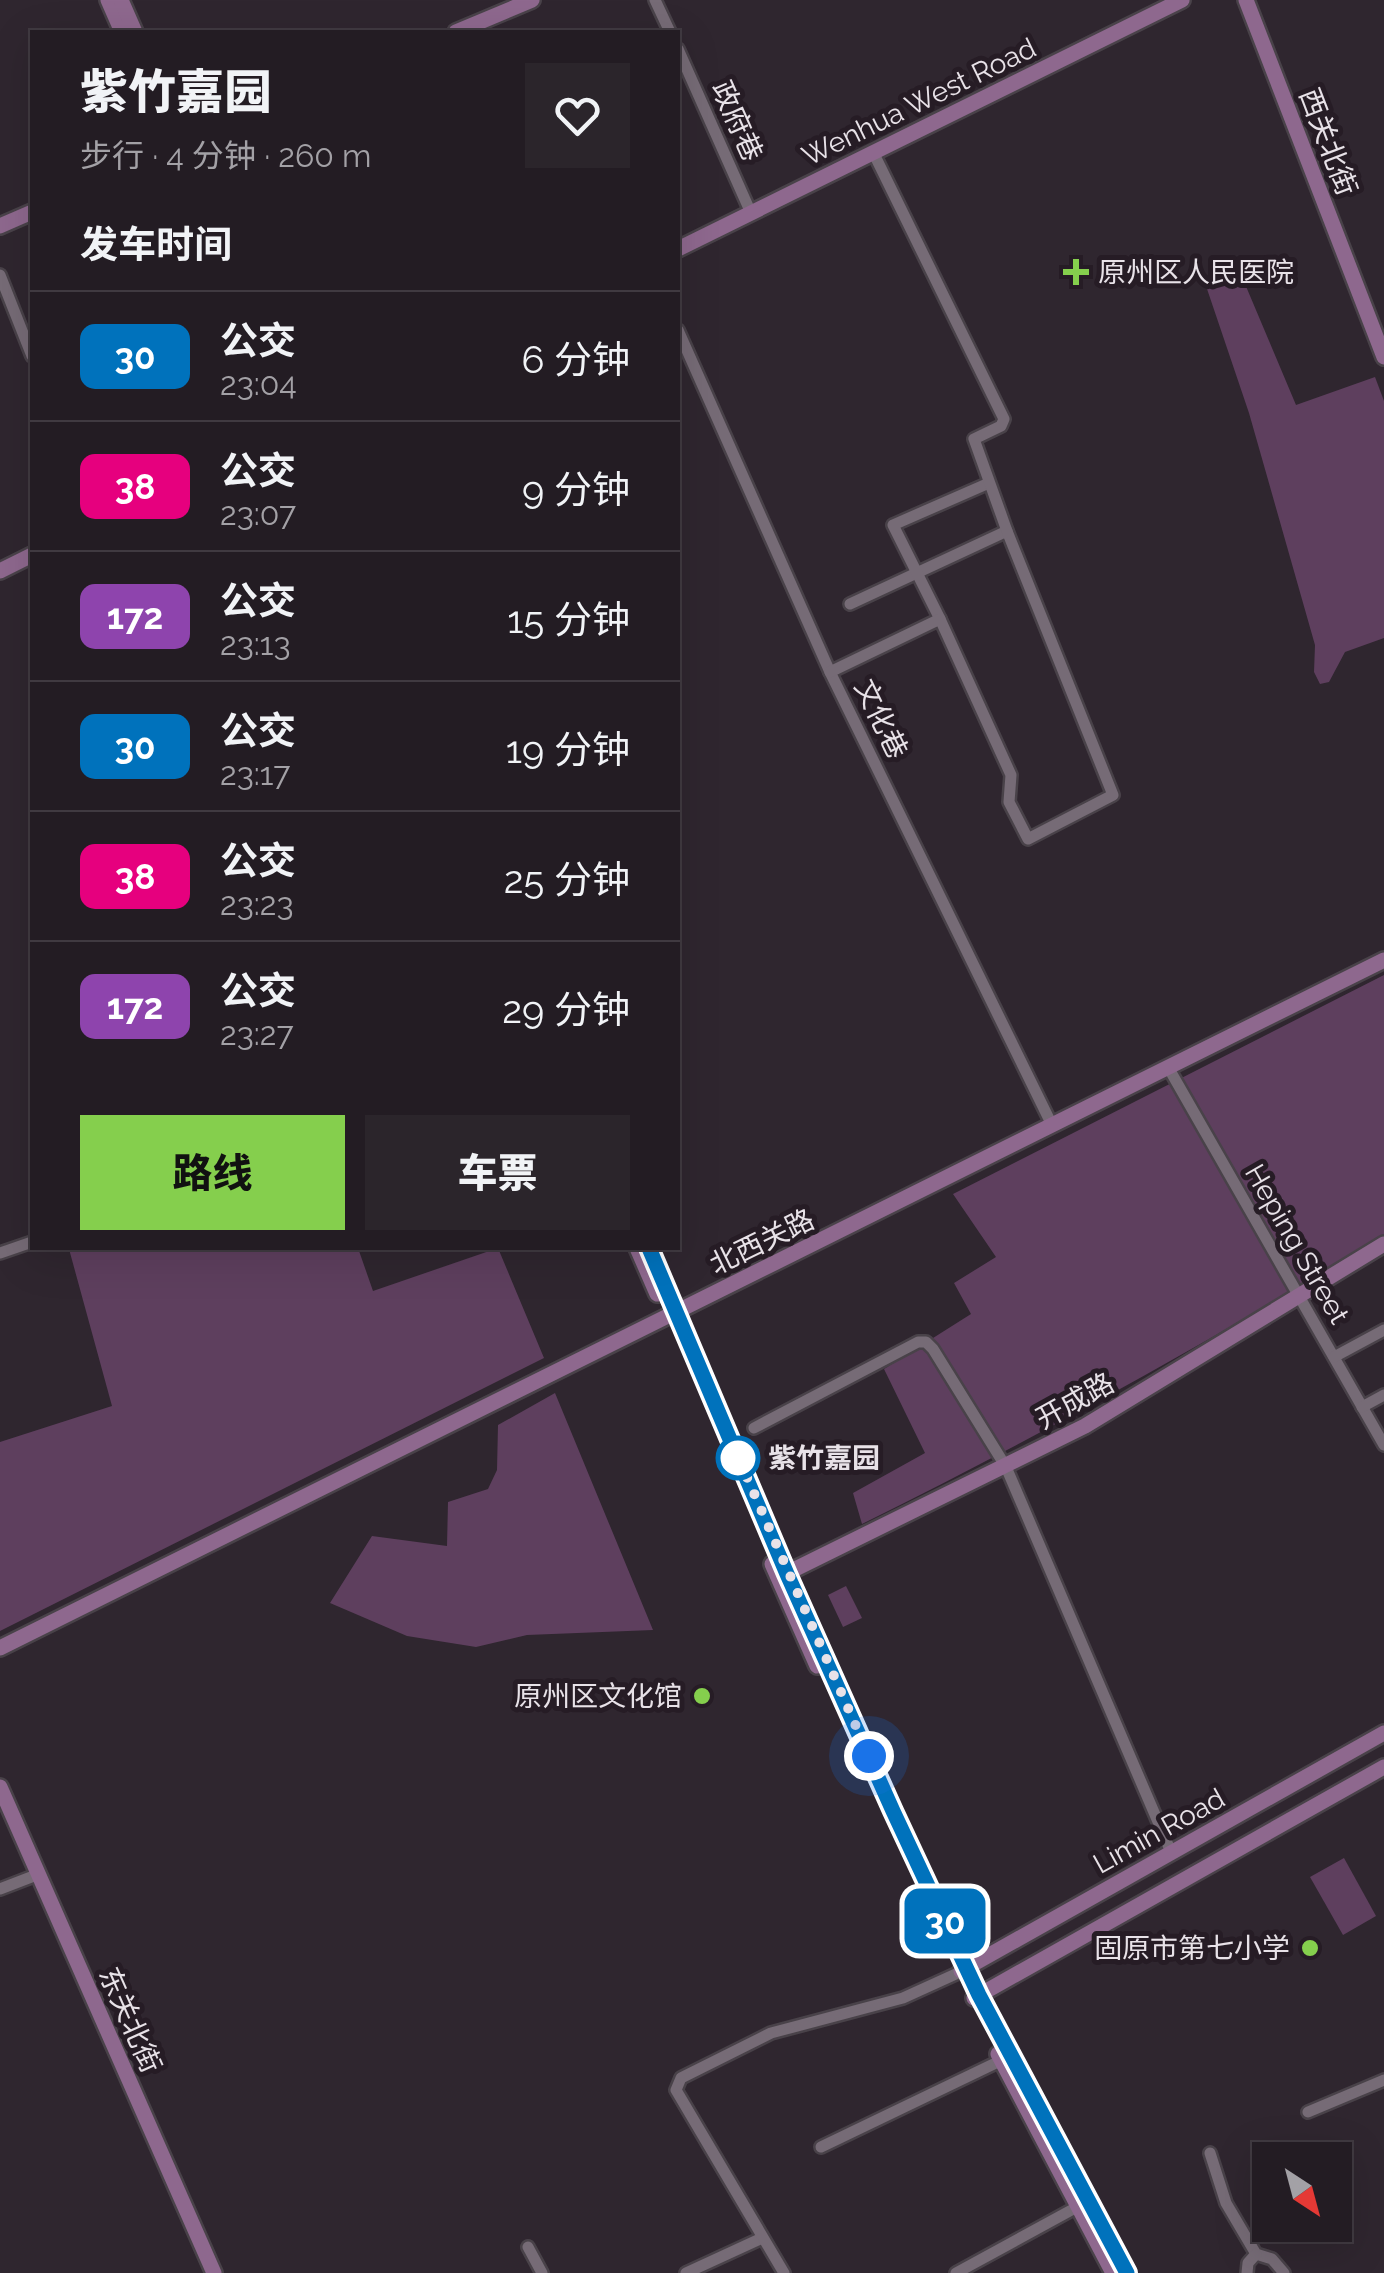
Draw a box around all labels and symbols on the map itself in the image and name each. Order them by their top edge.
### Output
street label: Wenhua West Road [797,31,1041,173]
street label: 政府巷 [705,76,769,166]
street label: 西关北街 [1293,84,1363,200]
place label: 原州区人民医院 [1098,256,1294,289]
marker: 原州区人民医院 [1063,259,1089,285]
street label: 文化巷 [848,674,914,764]
street label: Heping Street [1238,1158,1356,1330]
street label: 北西关路 [704,1203,820,1281]
street label: 开成路 [1030,1366,1120,1436]
marker: 紫竹嘉园 [717,1437,759,1479]
place label: 紫竹嘉园 [768,1442,880,1475]
place label: 原州区文化馆 [514,1680,682,1713]
marker: 原州区文化馆 [691,1685,713,1707]
your location [844,1731,894,1781]
street label: Limin Road [1088,1781,1230,1881]
line badge: 30 [900,1888,990,1954]
place label: 固原市第七小学 [1094,1932,1290,1965]
marker: 固原市第七小学 [1299,1937,1321,1959]
street label: 东关北街 [92,1962,168,2078]
north arrow [1252,2142,1352,2242]

